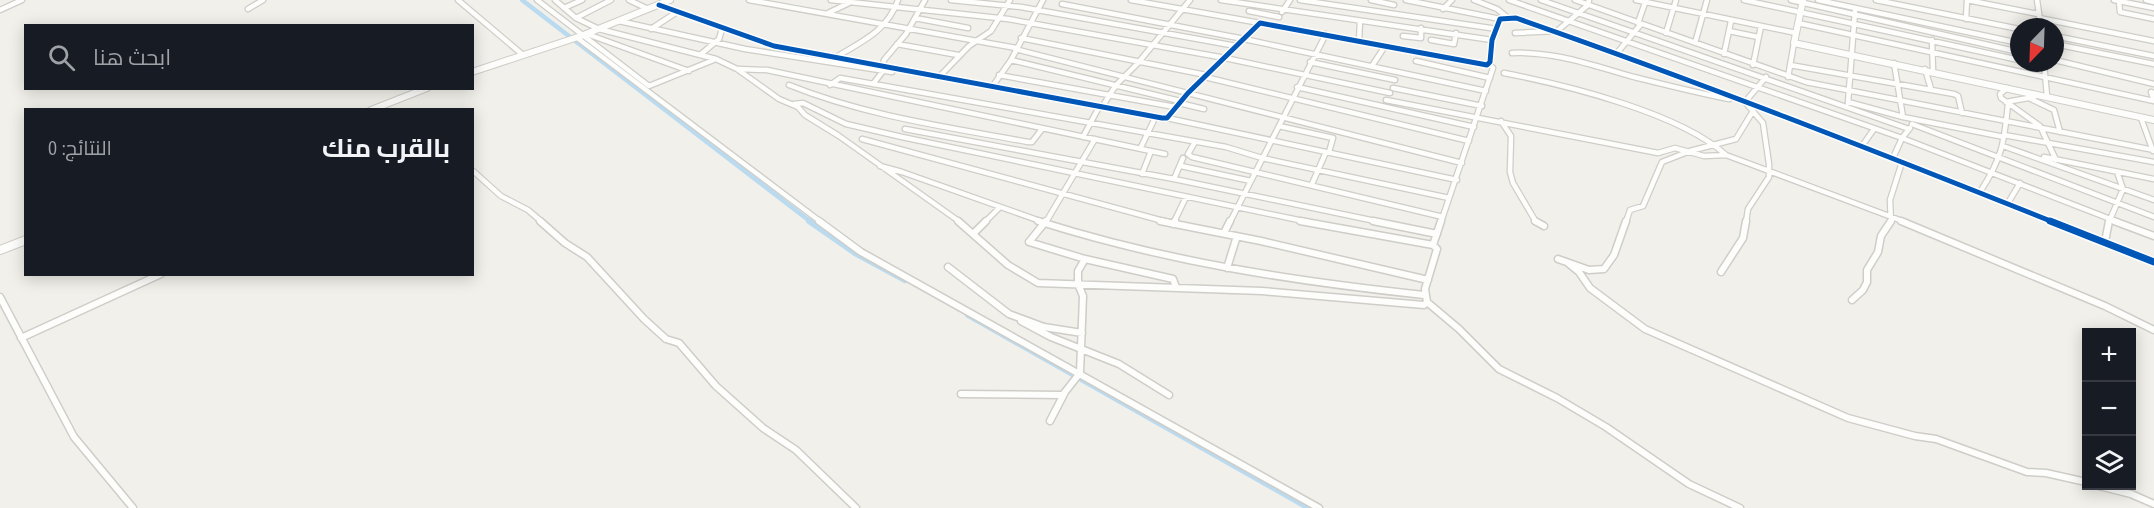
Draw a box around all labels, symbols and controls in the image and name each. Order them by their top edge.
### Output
north arrow [2010,18,2064,72]
search box [24,24,474,90]
icon: search [45,41,78,74]
text: ابحث هنا [93,43,171,71]
text: بالقرب منك [322,131,450,164]
text: النتائج: 0 [48,135,112,161]
map controls [2082,328,2136,490]
button: + [2082,328,2136,382]
button: − [2082,382,2136,436]
button: layers [2082,436,2136,490]

